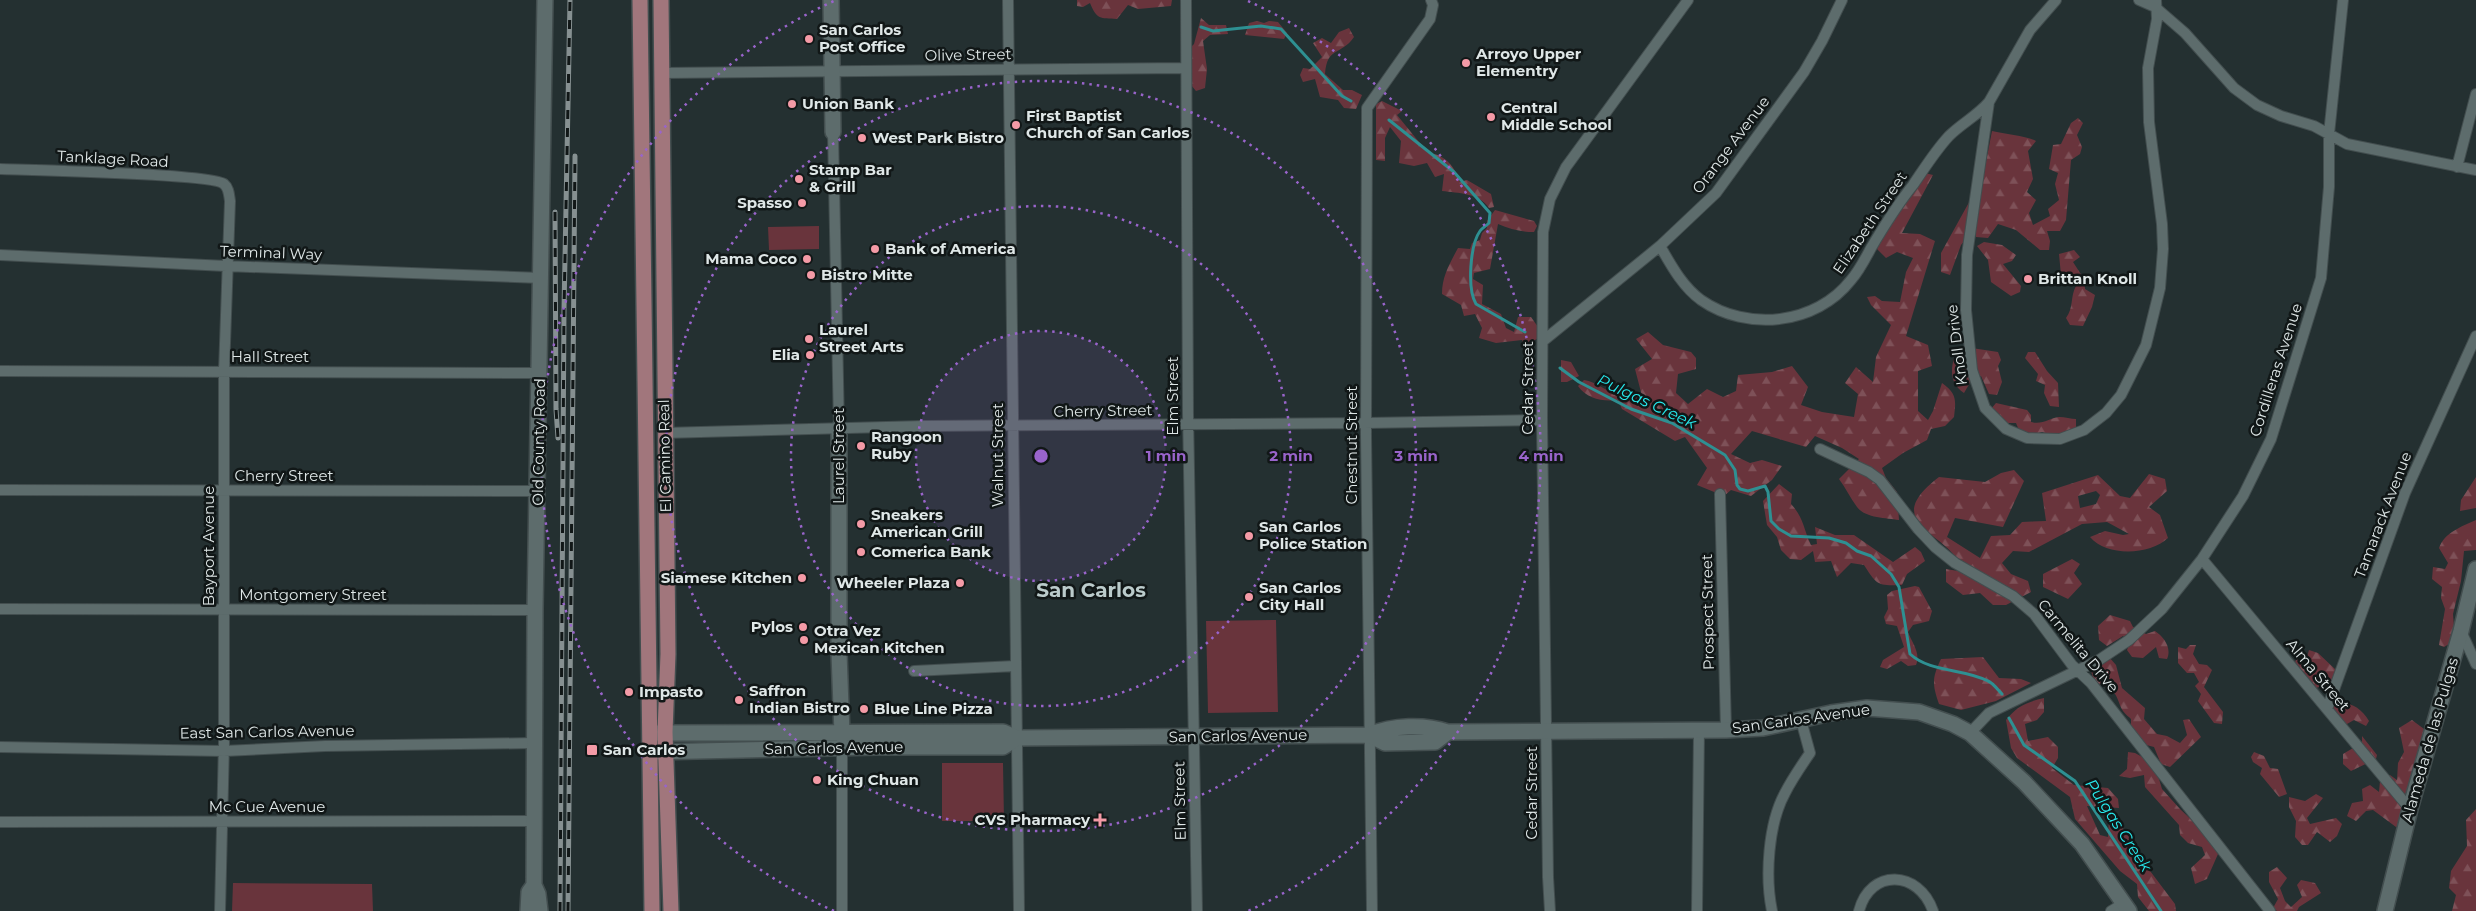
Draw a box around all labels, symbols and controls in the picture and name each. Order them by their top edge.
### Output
place label: San Carlos Post Office [819,20,905,56]
marker: San Carlos Post Office [803,33,815,45]
street label: Olive Street [924,44,1012,65]
place label: Arroyo Upper Elementry [1475,44,1582,80]
marker: Arroyo Upper Elementry [1460,57,1472,69]
street label: Orange Avenue [1688,92,1773,197]
place label: Union Bank [802,94,894,113]
marker: Union Bank [786,98,798,110]
place label: Central Middle School [1501,98,1612,134]
place label: First Baptist Church of San Carlos [1026,106,1189,142]
marker: Central Middle School [1485,111,1497,123]
marker: First Baptist Church of San Carlos [1010,119,1022,131]
place label: West Park Bistro [872,128,1004,147]
marker: West Park Bistro [856,132,868,144]
street label: Tanklage Road [57,146,169,171]
place label: Stamp Bar & Grill [809,160,892,196]
street label: Elizabeth Street [1828,168,1911,278]
marker: Stamp Bar & Grill [793,173,805,185]
place label: Spasso [737,193,792,212]
marker: Spasso [796,197,808,209]
place label: Bank of America [885,239,1016,258]
street label: Terminal Way [220,241,323,264]
marker: Bank of America [869,243,881,255]
place label: Mama Coco [705,249,797,268]
marker: Mama Coco [801,253,813,265]
place label: Bistro Mitte [821,265,913,284]
marker: Bistro Mitte [805,269,817,281]
place label: Brittan Knoll [2038,269,2137,288]
marker: Brittan Knoll [2022,273,2034,285]
street label: Cordilleras Avenue [2245,301,2306,439]
street label: Knoll Drive [1942,304,1971,387]
place label: Laurel Street Arts [819,320,904,356]
marker: Laurel Street Arts [803,333,815,345]
street label: Cedar Street [1518,341,1537,435]
place label: Elia [772,345,800,364]
street label: Hall Street [231,347,309,366]
marker: Elia [804,349,816,361]
street label: Elm Street [1163,356,1182,436]
water label: Pulgas Creek [1594,370,1701,433]
street label: Old County Road [528,378,549,506]
street label: Chestnut Street [1342,386,1361,504]
street label: El Camino Real [654,399,675,513]
street label: Cherry Street [1053,400,1153,421]
street label: Walnut Street [988,403,1007,507]
street label: Laurel Street [829,408,848,504]
place label: Rangoon Ruby [871,427,942,463]
marker: Rangoon Ruby [855,440,867,452]
text: 1 min [1146,446,1186,465]
text: 2 min [1269,446,1313,465]
text: 3 min [1393,446,1438,465]
text: 4 min [1518,446,1564,465]
centre of rings [1032,447,1050,465]
street label: Tamarack Avenue [2350,449,2415,581]
street label: Cherry Street [234,466,334,485]
street label: Bayport Avenue [199,486,218,606]
place label: Sneakers American Grill [870,505,983,541]
place label: San Carlos Police Station [1259,517,1367,553]
marker: Sneakers American Grill [855,518,867,530]
marker: San Carlos Police Station [1243,530,1255,542]
place label: Comerica Bank [871,542,991,561]
marker: Comerica Bank [855,546,867,558]
street label: Prospect Street [1697,554,1718,670]
place label: Siamese Kitchen [661,568,792,587]
marker: Siamese Kitchen [796,572,808,584]
place label: Wheeler Plaza [836,573,950,592]
marker: Wheeler Plaza [954,577,966,589]
district label: San Carlos [1036,578,1146,602]
place label: San Carlos City Hall [1259,578,1341,614]
street label: Montgomery Street [239,585,387,604]
marker: San Carlos City Hall [1243,591,1255,603]
street label: Carmelita Drive [2034,595,2123,696]
place label: Pylos [751,617,793,636]
marker: Pylos [797,621,809,633]
place label: Otra Vez Mexican Kitchen [814,621,945,657]
marker: Otra Vez Mexican Kitchen [798,634,810,646]
street label: Alma Street [2283,635,2354,715]
street label: Alameda de las Pulgas [2397,655,2462,824]
place label: Saffron Indian Bistro [749,681,850,717]
place label: Impasto [639,682,703,701]
marker: Impasto [623,686,635,698]
marker: Saffron Indian Bistro [733,694,745,706]
place label: Blue Line Pizza [874,699,993,718]
street label: San Carlos Avenue [1731,699,1871,738]
marker: Blue Line Pizza [858,703,870,715]
street label: East San Carlos Avenue [179,720,355,743]
street label: San Carlos Avenue [1168,725,1308,746]
street label: San Carlos Avenue [764,737,904,758]
place label: San Carlos [603,740,685,759]
marker: San Carlos [585,743,599,757]
street label: Cedar Street [1522,746,1541,840]
street label: Elm Street [1169,761,1190,841]
place label: King Chuan [827,770,919,789]
marker: King Chuan [811,774,823,786]
water label: Pulgas Creek [2082,775,2156,877]
street label: Mc Cue Avenue [209,797,325,816]
place label: CVS Pharmacy [975,810,1091,829]
marker: CVS Pharmacy [1094,814,1106,826]

